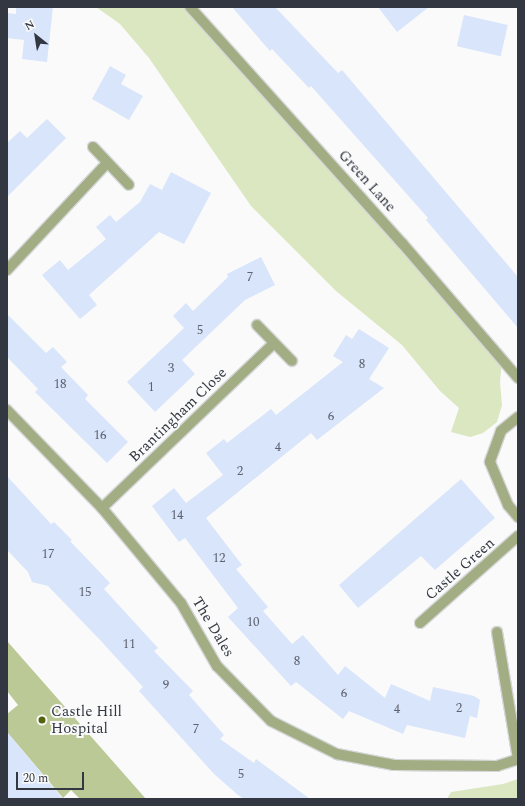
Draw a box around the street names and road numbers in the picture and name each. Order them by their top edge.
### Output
street label: Green Lane [334,146,400,216]
street label: Brantingham Close [126,364,230,466]
street label: Castle Green [422,534,498,604]
street label: The Dales [188,594,238,660]

